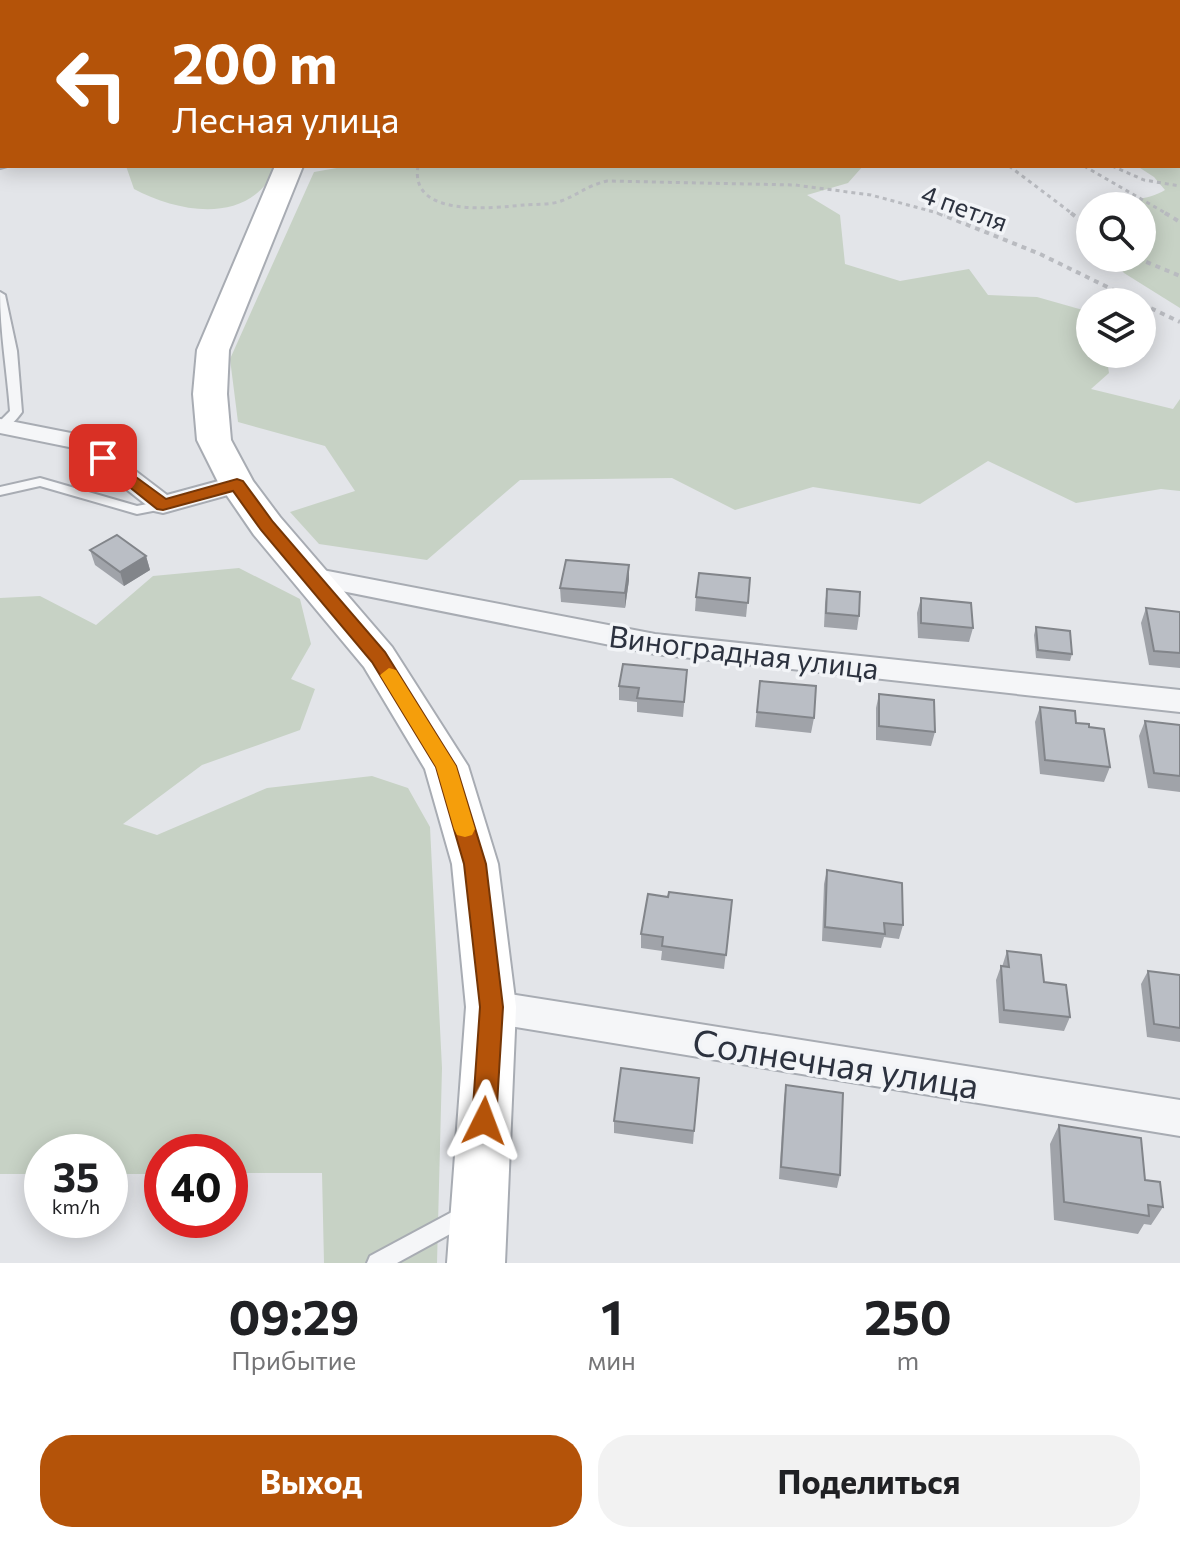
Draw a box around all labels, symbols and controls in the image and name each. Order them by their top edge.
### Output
text: 200 m [172,27,338,96]
icon: left [40,32,144,136]
text: Лесная улица [172,96,399,140]
street label: 4 петля [918,177,1012,237]
map controls [1076,192,1156,368]
button: search [1076,192,1156,272]
button: layers [1076,288,1156,368]
pin [69,424,137,492]
icon: arrive [81,436,125,480]
street label: Виноградная улица [607,616,881,686]
street label: Солнечная улица [690,1018,982,1106]
position arrow [442,1079,526,1163]
speed limit sign: 40 [144,1134,248,1238]
text: 35 [53,1151,99,1200]
text: km/h [52,1194,100,1218]
text: 09:29 [228,1286,359,1345]
text: 1 [601,1286,623,1345]
text: 250 [864,1286,952,1345]
text: Прибытие [231,1344,356,1375]
text: мин [588,1344,636,1375]
text: m [897,1344,919,1375]
button: Выход [40,1435,582,1527]
button: Поделиться [598,1435,1140,1527]

